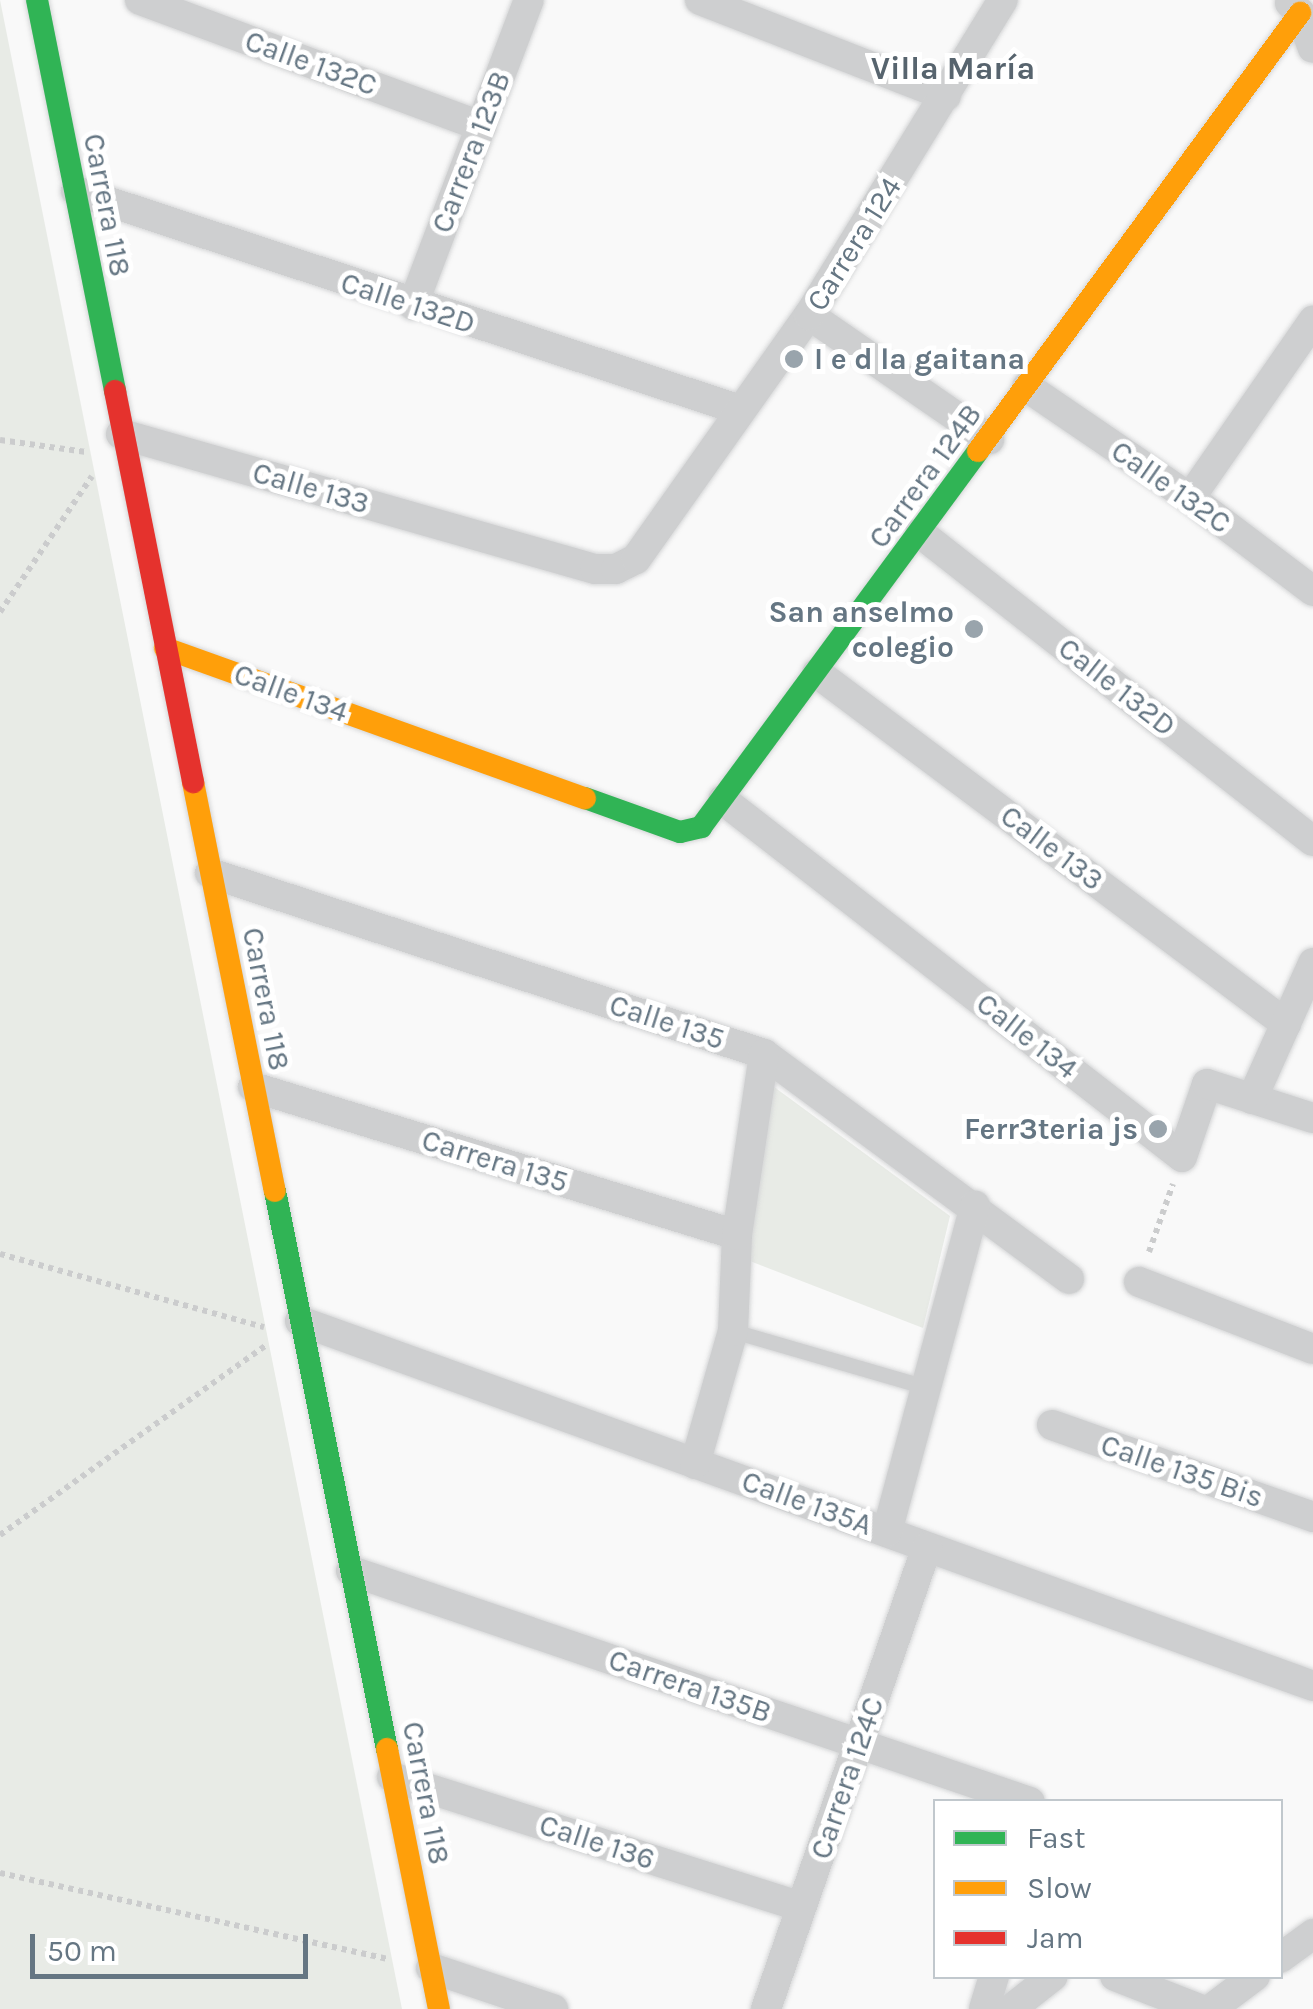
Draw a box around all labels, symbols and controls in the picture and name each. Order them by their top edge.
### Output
street label: Calle 132C [240,23,382,103]
district label: Villa María [871,50,1035,88]
street label: Carrera 123B [424,66,518,238]
street label: Carrera 118 [76,131,138,279]
street label: Carrera 124 [799,171,909,317]
street label: Calle 132D [336,264,480,342]
place label: I e d la gaitana [814,341,1025,377]
marker: I e d la gaitana [783,348,805,370]
street label: Carrera 124B [861,397,989,555]
street label: Calle 132C [1104,433,1238,541]
street label: Calle 133 [249,454,373,522]
place label: San anselmo colegio [768,594,954,664]
marker: San anselmo colegio [963,618,985,640]
street label: Calle 132D [1051,630,1183,744]
street label: Calle 134 [229,656,353,730]
street label: Calle 133 [993,798,1111,898]
street label: Carrera 118 [235,925,297,1073]
street label: Calle 134 [969,985,1085,1087]
street label: Calle 135 [605,987,729,1057]
place label: Ferr3teria js [964,1111,1138,1147]
marker: Ferr3teria js [1147,1118,1169,1140]
street label: Carrera 135 [418,1122,572,1200]
street label: Calle 135 Bis [1096,1426,1268,1516]
street label: Calle 135A [737,1463,877,1543]
street label: Carrera 135B [604,1641,776,1731]
street label: Carrera 124C [802,1692,892,1864]
street label: Carrera 118 [395,1719,457,1867]
legend [933,1799,1283,1979]
street label: Calle 136 [535,1806,659,1878]
text: Fast [1027,1820,1086,1856]
text: Slow [1027,1870,1092,1906]
scale bar [35,1914,312,1976]
text: Jam [1027,1920,1084,1956]
text: 50 m [47,1933,117,1969]

